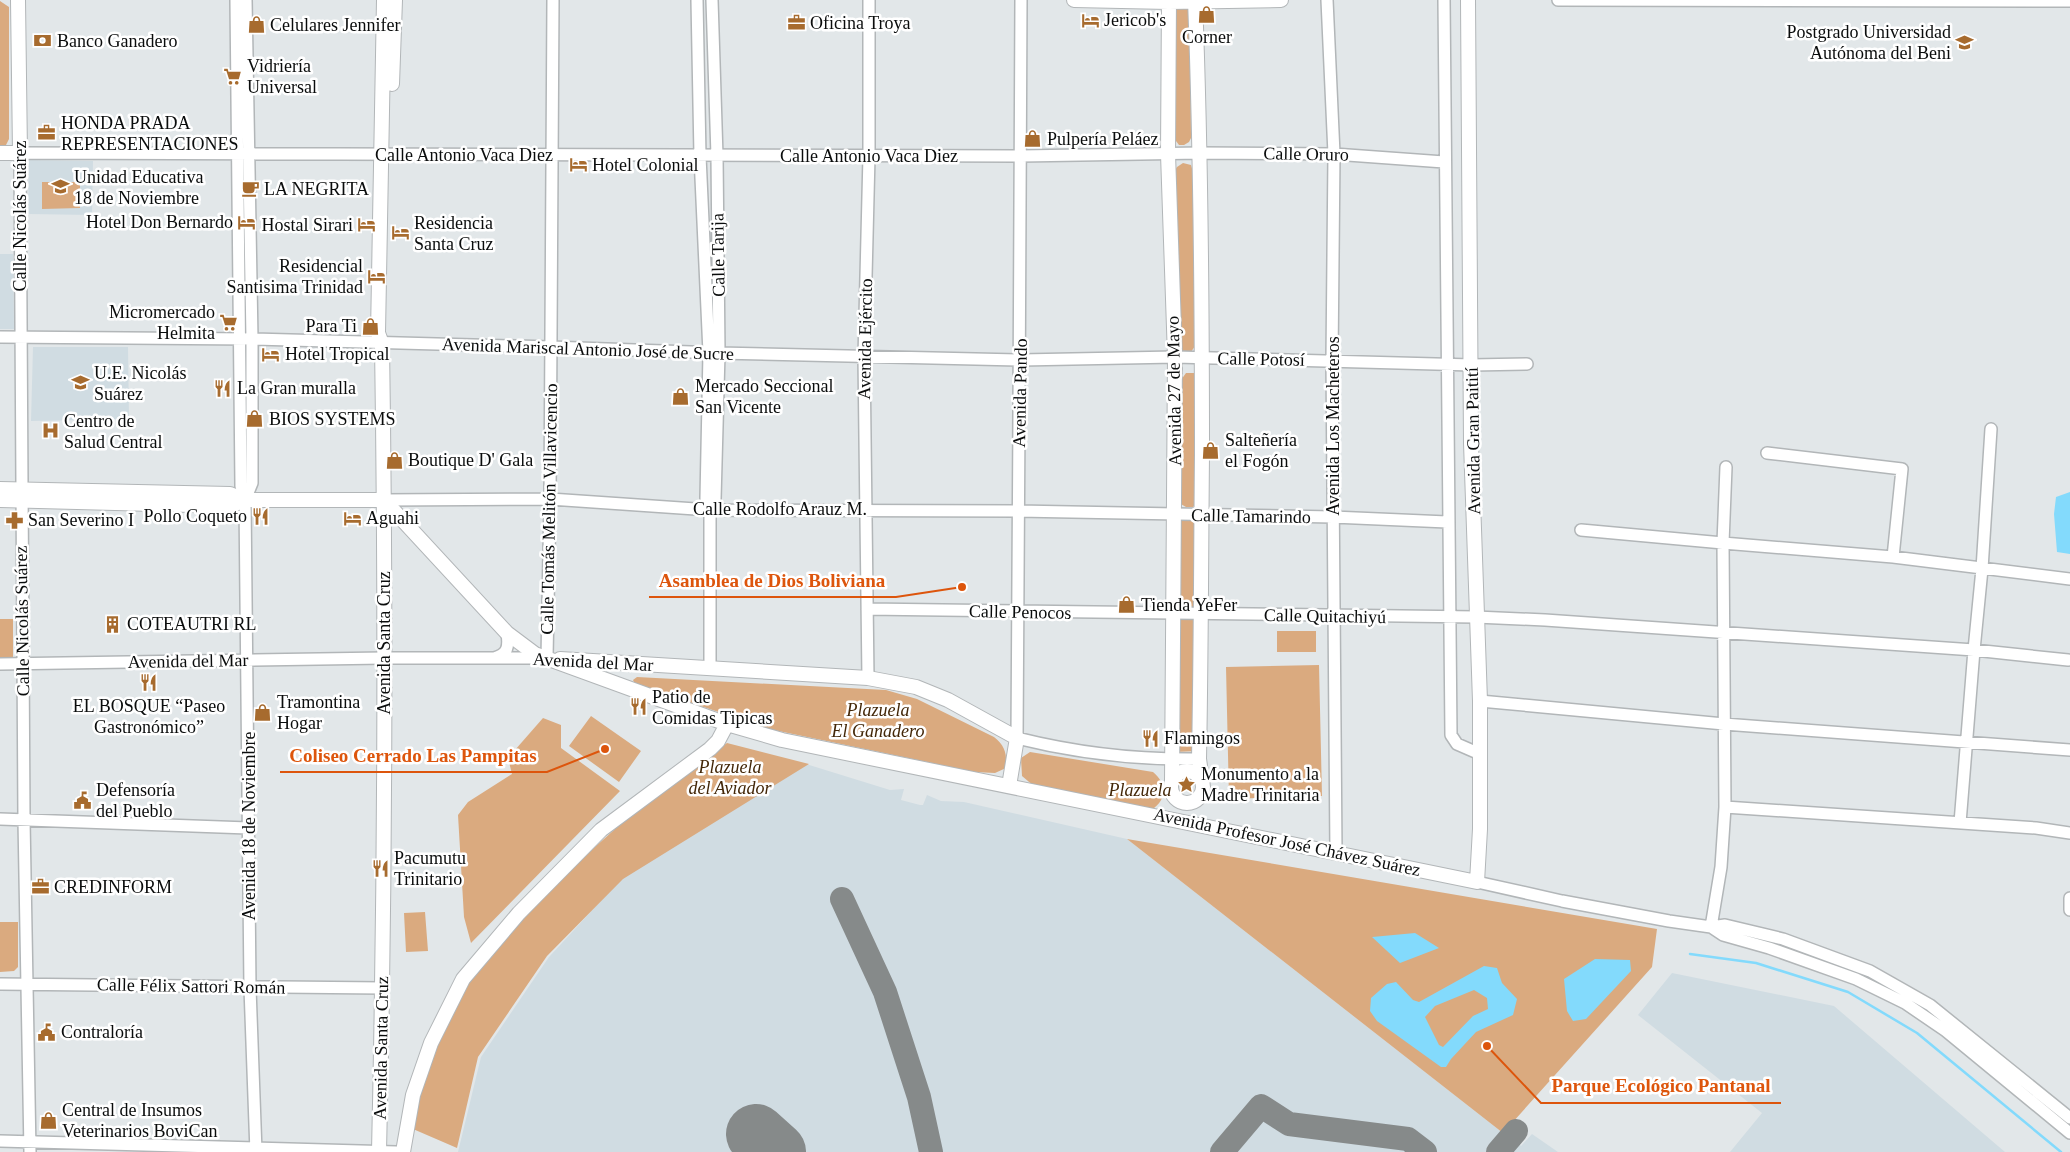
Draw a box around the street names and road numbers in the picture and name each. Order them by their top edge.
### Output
street label: Calle Nicolás Suárez [10,141,30,291]
street label: Calle Oruro [1263,143,1349,165]
street label: Calle Antonio Vaca Diez [375,145,553,165]
street label: Calle Antonio Vaca Diez [780,146,958,166]
street label: Calle Tarija [707,213,729,297]
street label: Avenida Ejército [854,278,876,400]
street label: Avenida 27 de Mayo [1163,316,1185,466]
street label: Avenida Mariscal Antonio José de Sucre [442,334,734,364]
street label: Avenida Los Macheteros [1323,336,1343,516]
street label: Avenida Pando [1009,338,1031,448]
street label: Calle Potosí [1217,348,1305,370]
street label: Avenida Gran Paitití [1462,367,1484,515]
street label: Calle Tomás Melitón Villavicencio [537,383,561,635]
street label: Calle Rodolfo Arauz M. [693,499,867,519]
street label: Calle Tamarindo [1191,505,1311,527]
street label: Calle Nicolás Suárez [11,545,33,697]
street label: Avenida Santa Cruz [374,571,394,715]
street label: Calle Penocos [969,601,1071,623]
street label: Calle Quitachiyú [1264,605,1386,627]
street label: Avenida del Mar [532,649,654,675]
street label: Avenida del Mar [128,650,248,672]
street label: Avenida 18 de Noviembre [239,731,259,921]
street label: Avenida Profesor José Chávez Suárez [1152,804,1422,880]
street label: Calle Félix Sattori Román [97,974,285,998]
street label: Avenida Santa Cruz [370,976,392,1120]

